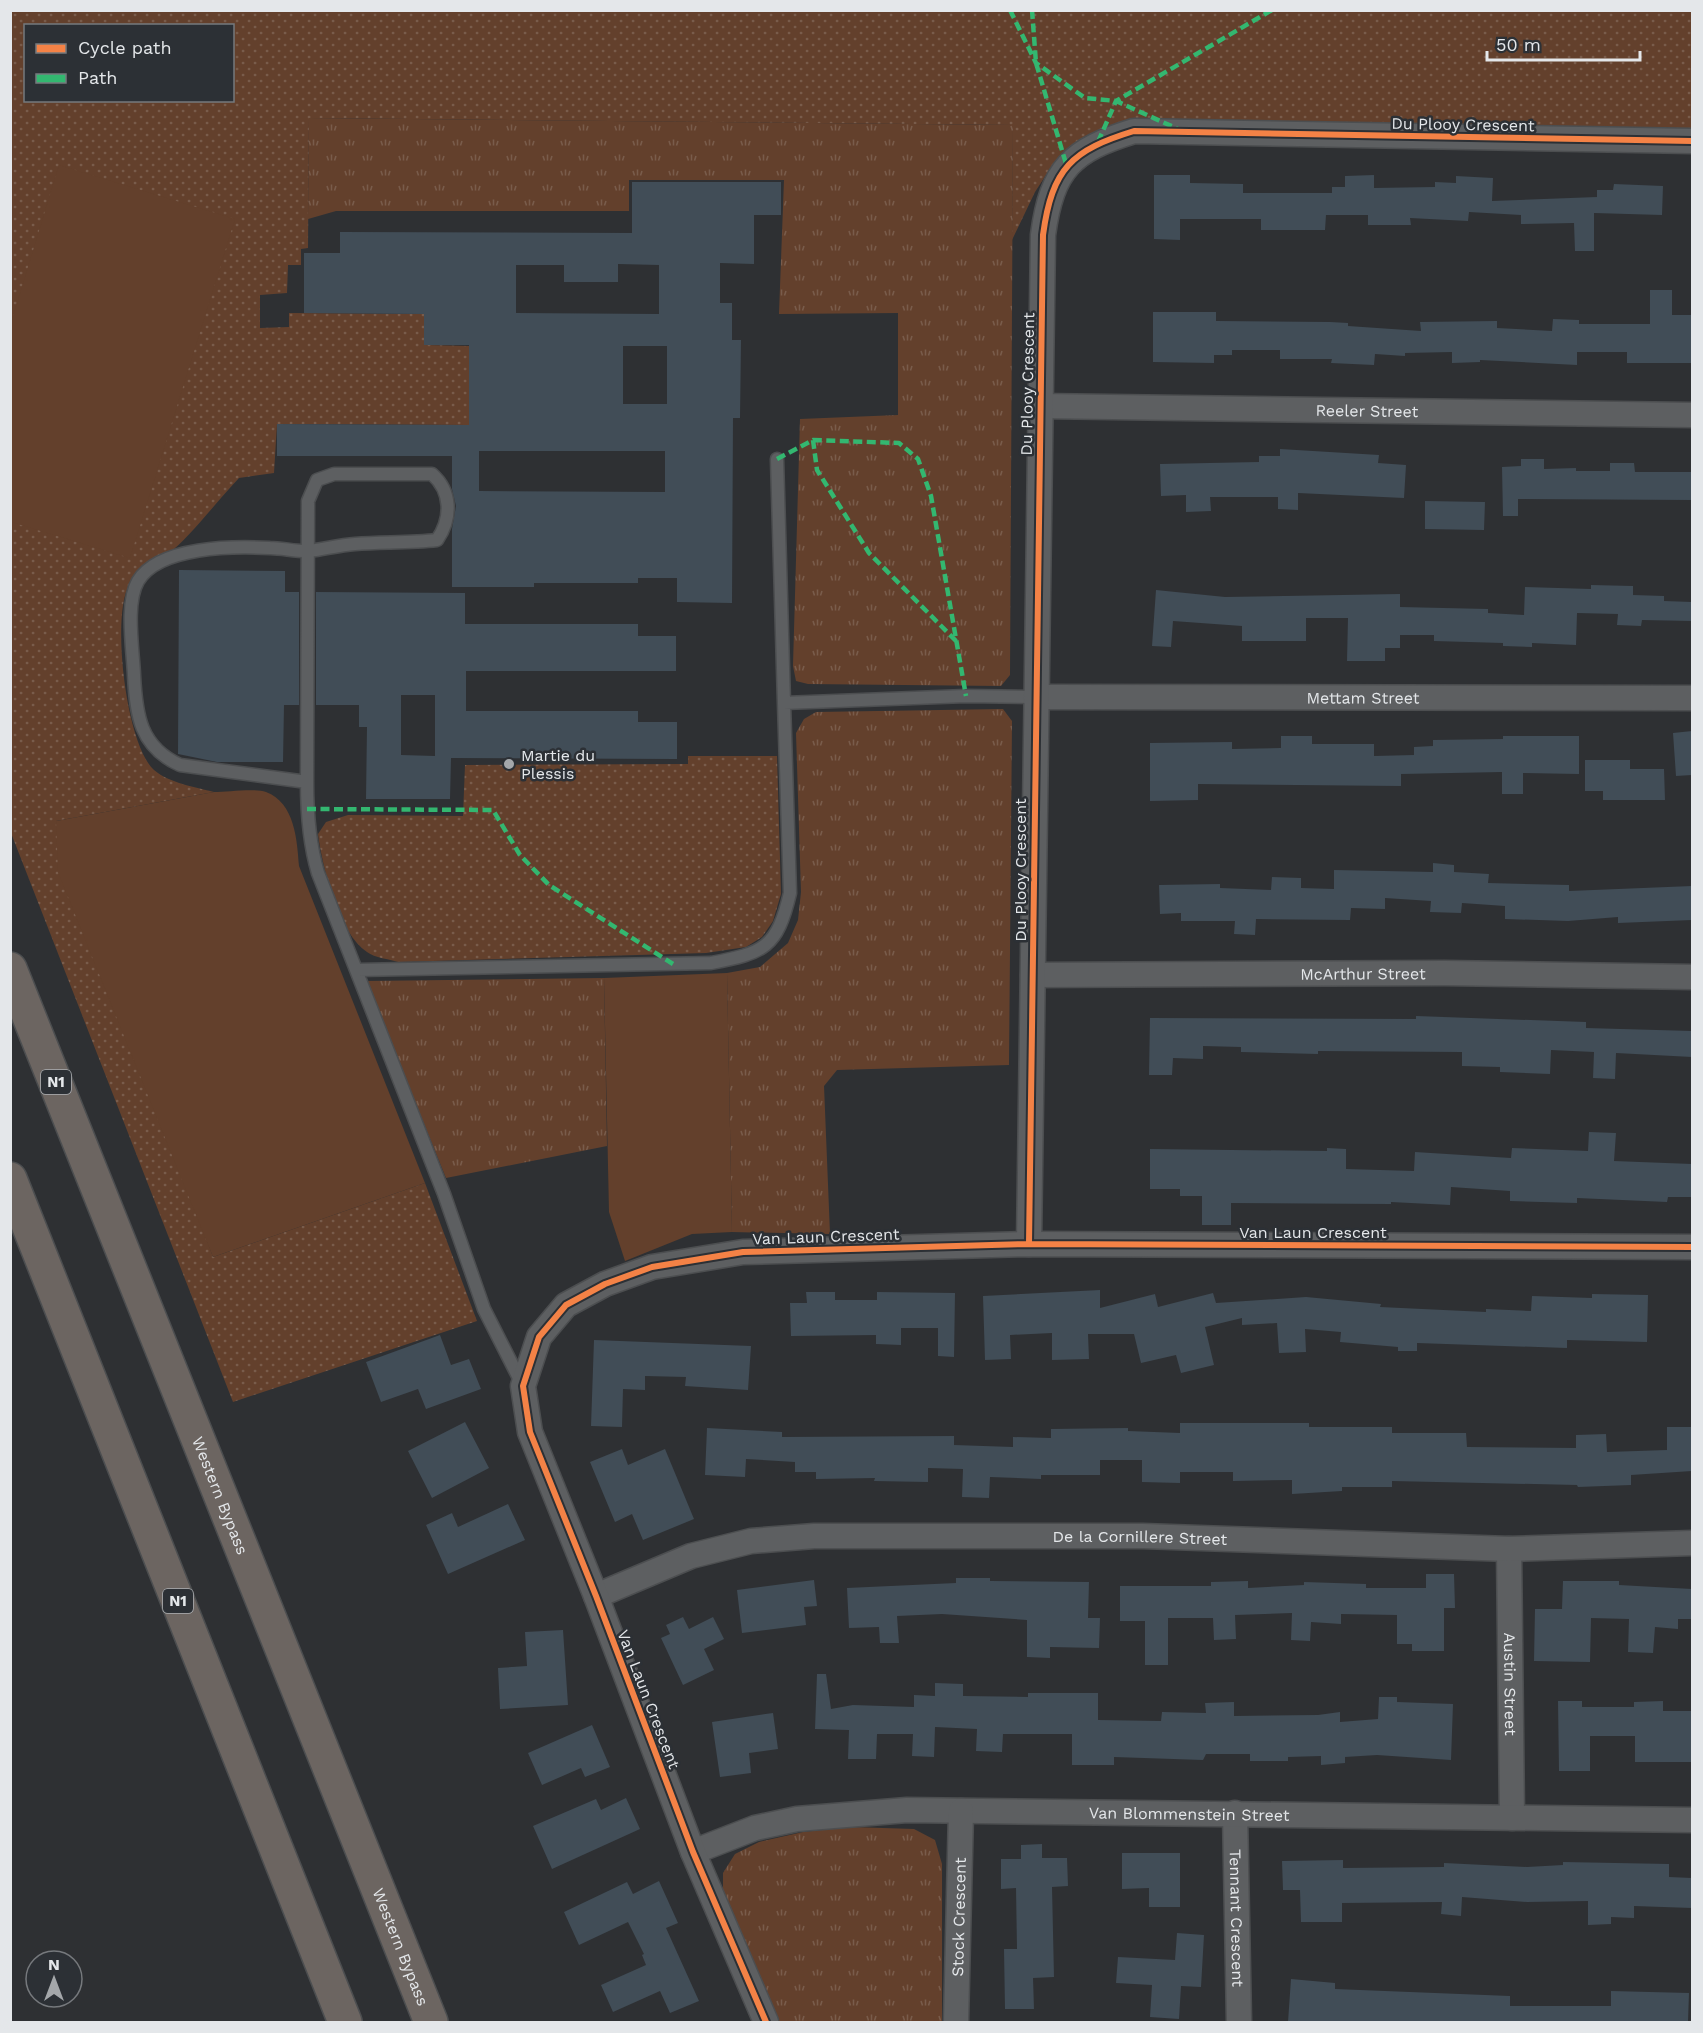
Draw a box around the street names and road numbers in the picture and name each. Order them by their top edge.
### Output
street label: Du Plooy Crescent [1391,114,1535,135]
street label: Du Plooy Crescent [1017,312,1038,456]
street label: Reeler Street [1315,401,1419,421]
street label: Mettam Street [1307,688,1420,708]
street label: Du Plooy Crescent [1011,798,1030,942]
street label: McArthur Street [1300,964,1426,984]
road number: N1 [41,1070,71,1094]
street label: Van Laun Crescent [1239,1223,1387,1242]
street label: Van Laun Crescent [752,1224,900,1249]
street label: Western Bypass [188,1434,252,1557]
street label: De la Cornillere Street [1052,1527,1228,1549]
road number: N1 [163,1589,193,1613]
street label: Van Laun Crescent [613,1627,684,1772]
street label: Austin Street [1500,1632,1520,1736]
street label: Van Blommenstein Street [1089,1803,1290,1825]
street label: Tennant Crescent [1226,1849,1247,1987]
street label: Stock Crescent [948,1857,970,1977]
street label: Western Bypass [368,1885,432,2009]

